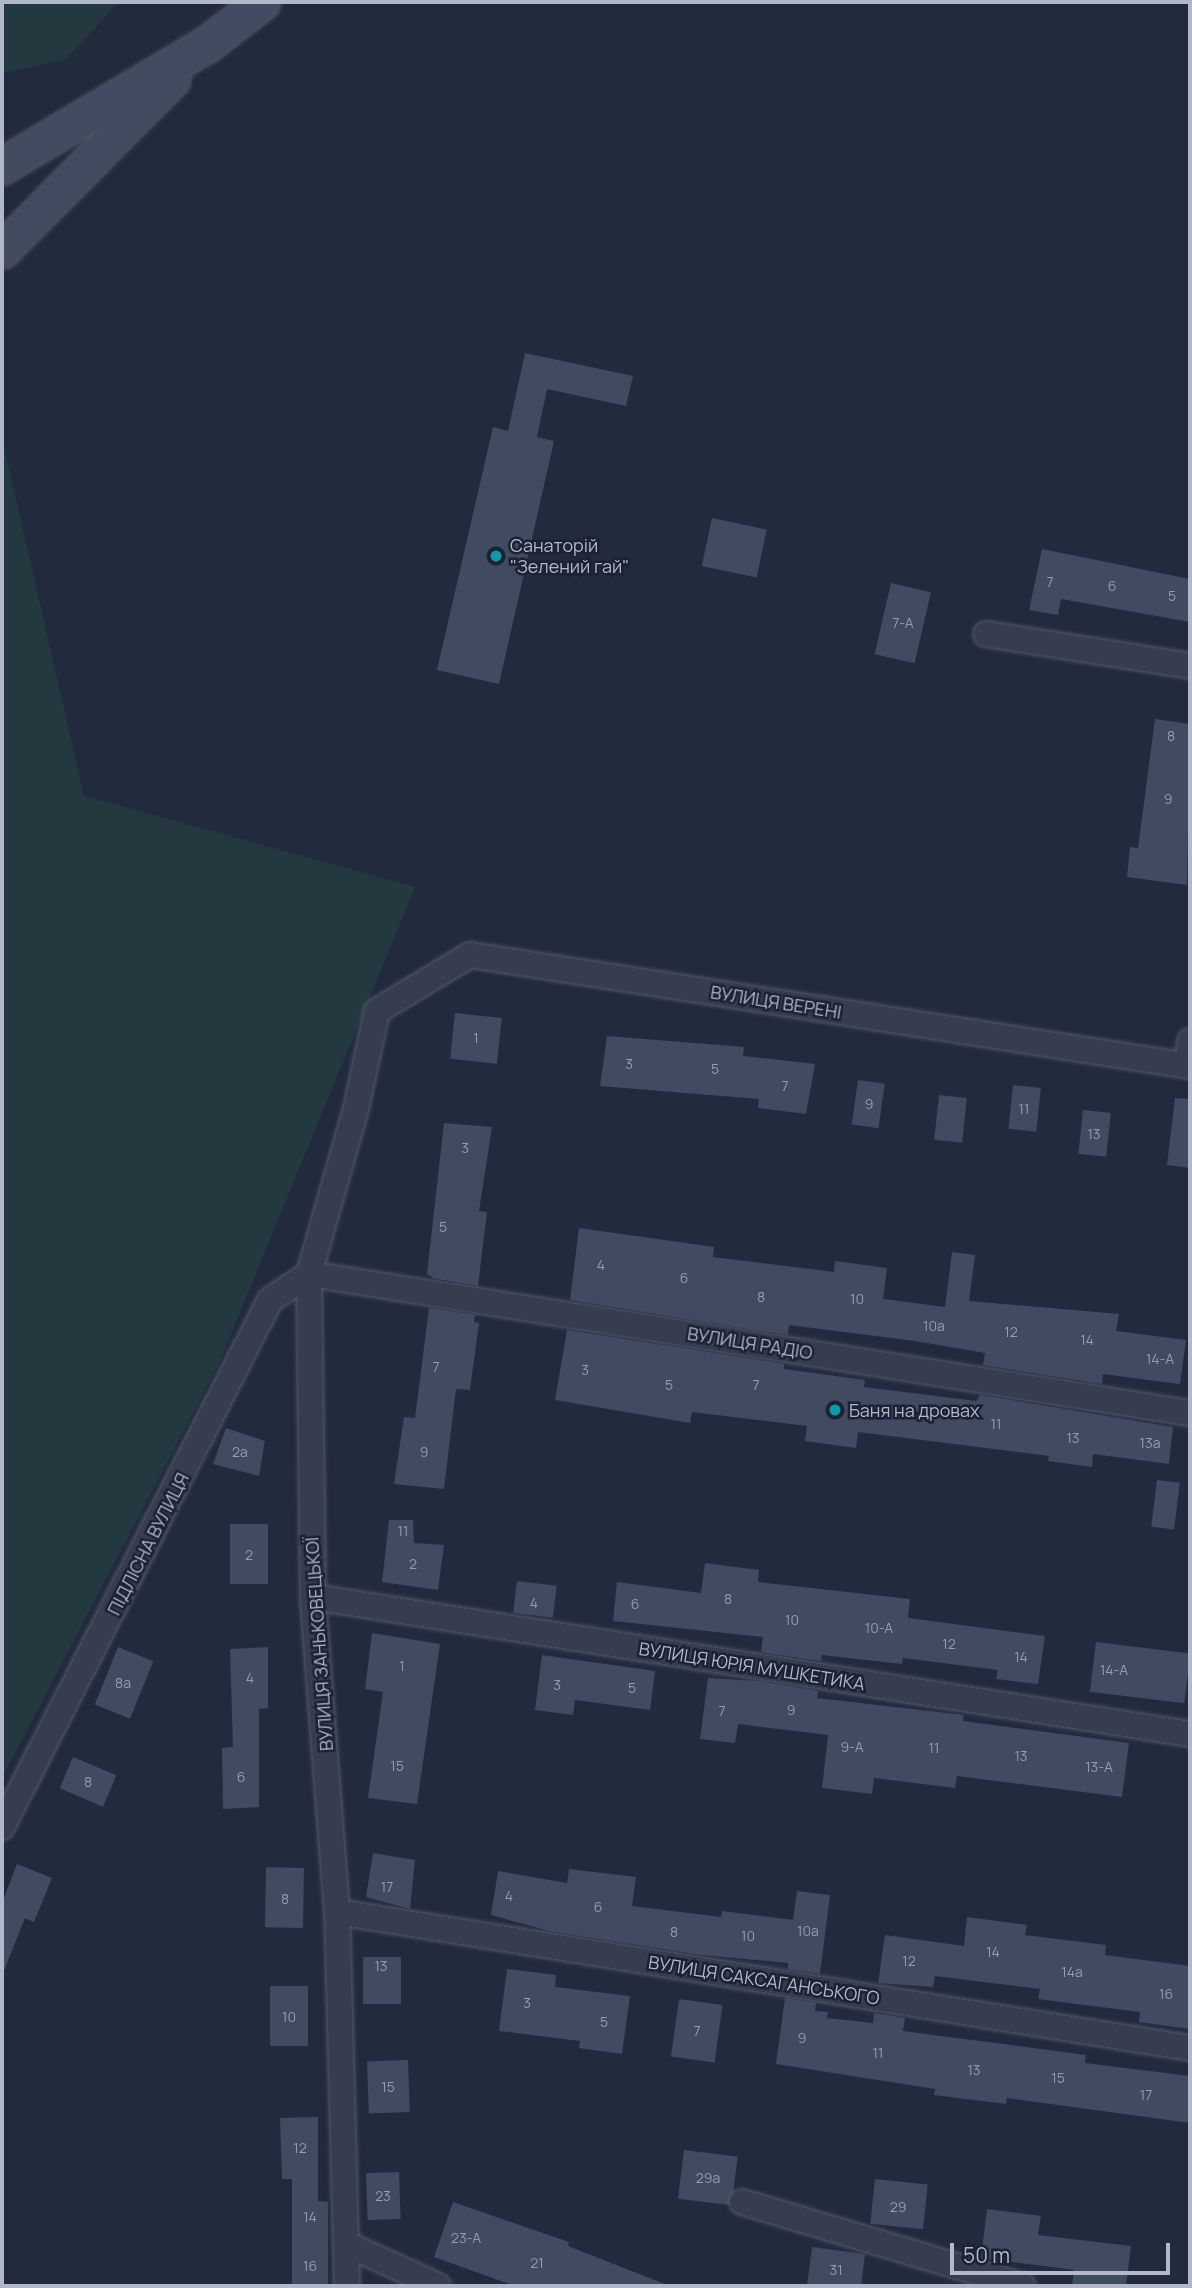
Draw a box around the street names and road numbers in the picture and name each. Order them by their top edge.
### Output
street label: ВУЛИЦЯ ВЕРЕНІ [709,981,843,1023]
street label: ВУЛИЦЯ РАДІО [686,1322,814,1364]
street label: ПІДЛІСНА ВУЛИЦЯ [103,1469,193,1619]
street label: ВУЛИЦЯ ЗАНЬКОВЕЦЬКОЇ [301,1536,337,1752]
street label: ВУЛИЦЯ ЮРІЯ МУШКЕТИКА [637,1637,867,1695]
street label: ВУЛИЦЯ САКСАГАНСЬКОГО [647,1951,881,2009]

